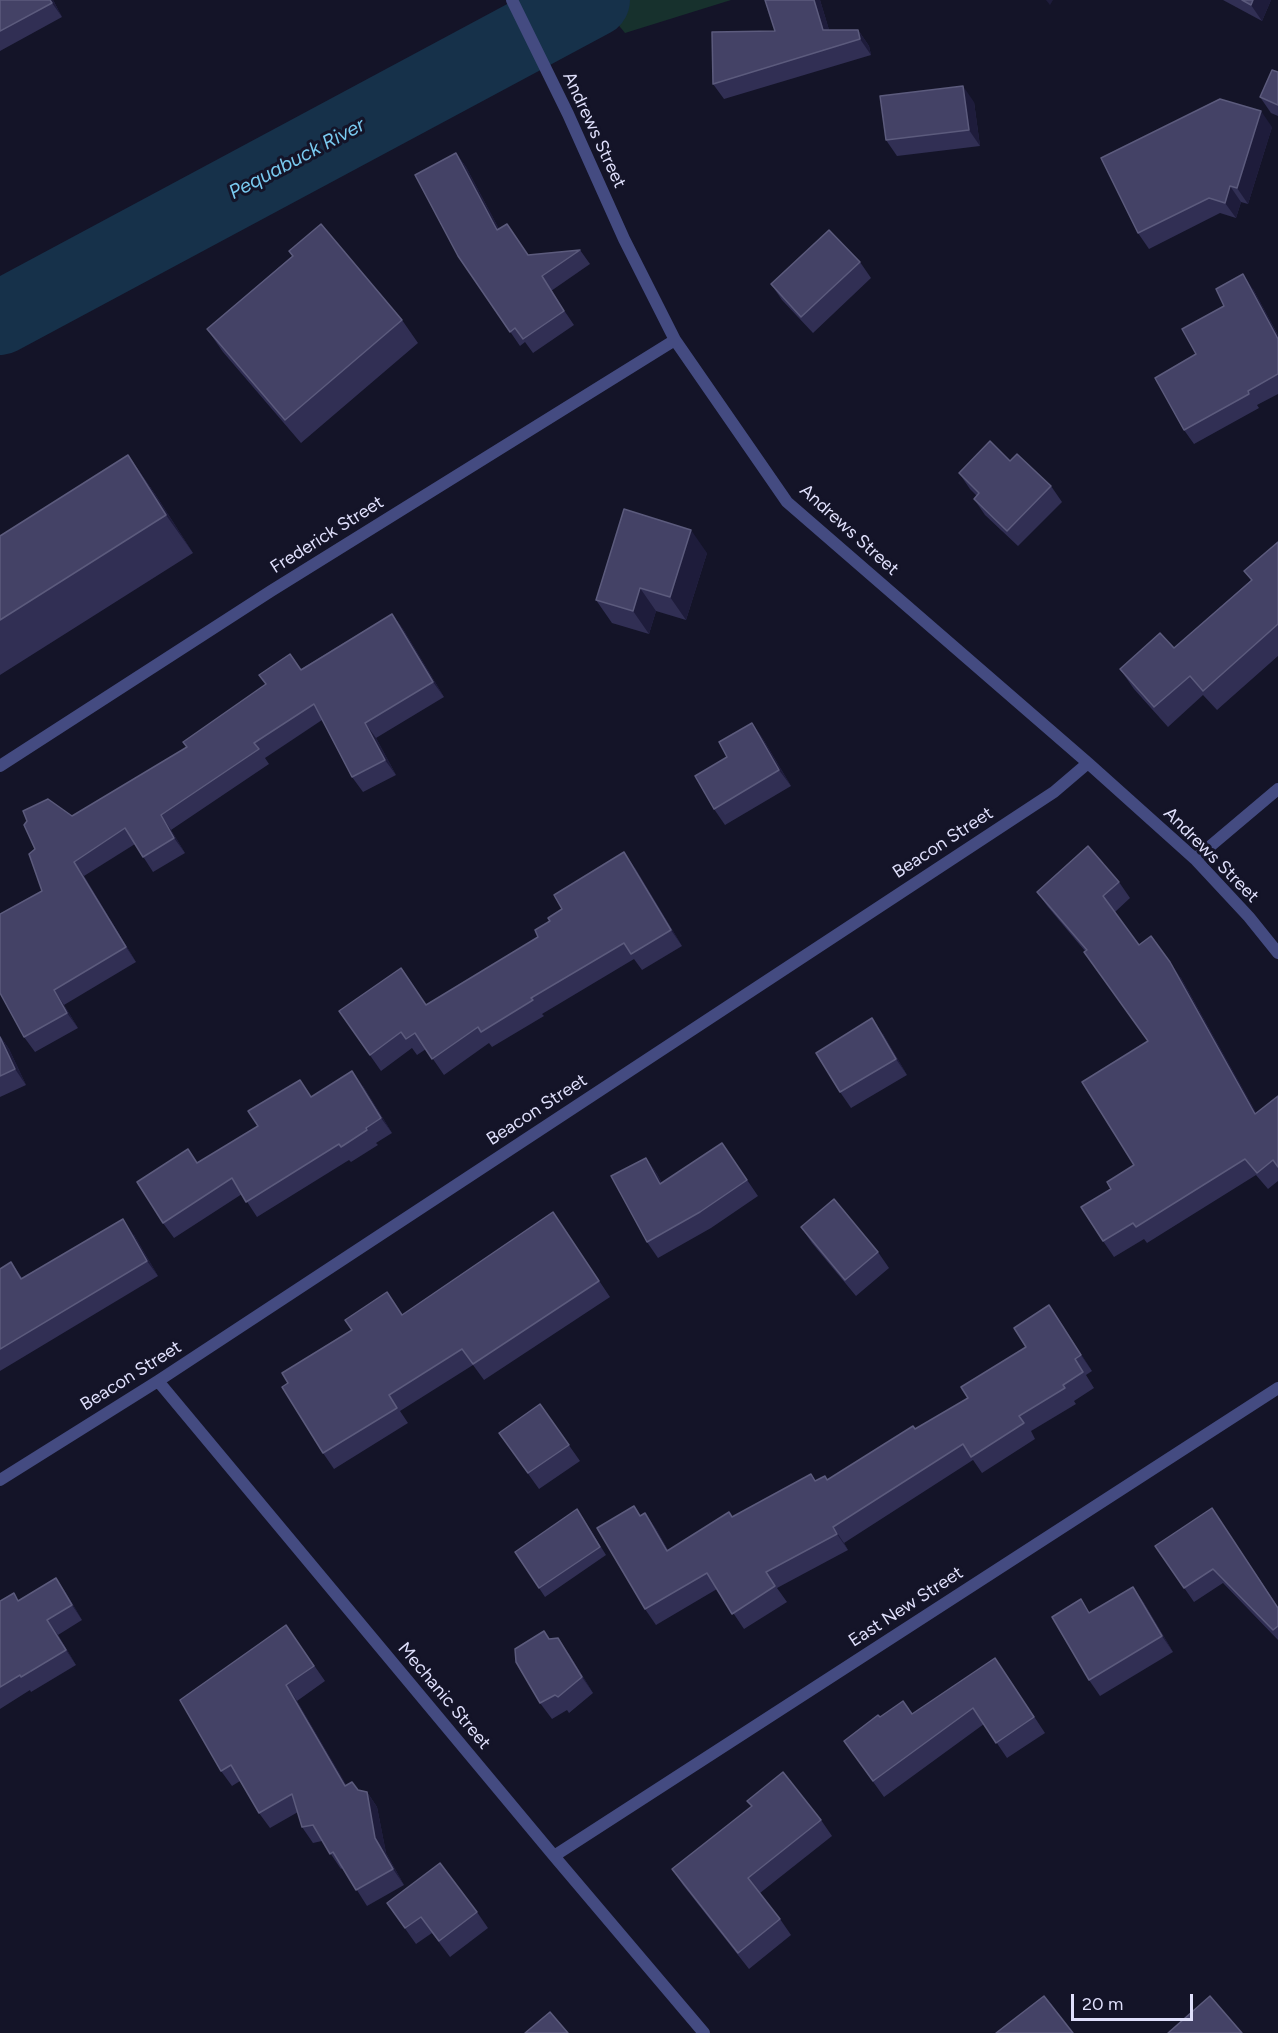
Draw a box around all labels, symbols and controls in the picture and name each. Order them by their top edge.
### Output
street label: Andrews Street [558,68,630,192]
water label: Pequabuck River [225,113,369,205]
street label: Andrews Street [795,480,903,580]
street label: Frederick Street [266,492,388,578]
street label: Beacon Street [889,803,997,883]
street label: Andrews Street [1159,803,1263,907]
street label: Beacon Street [483,1070,591,1150]
street label: Beacon Street [76,1336,186,1416]
street label: East New Street [845,1562,967,1652]
street label: Mechanic Street [393,1638,495,1754]
scale bar [1074,1982,1196,2020]
text: 20 m [1082,1993,1123,2015]

